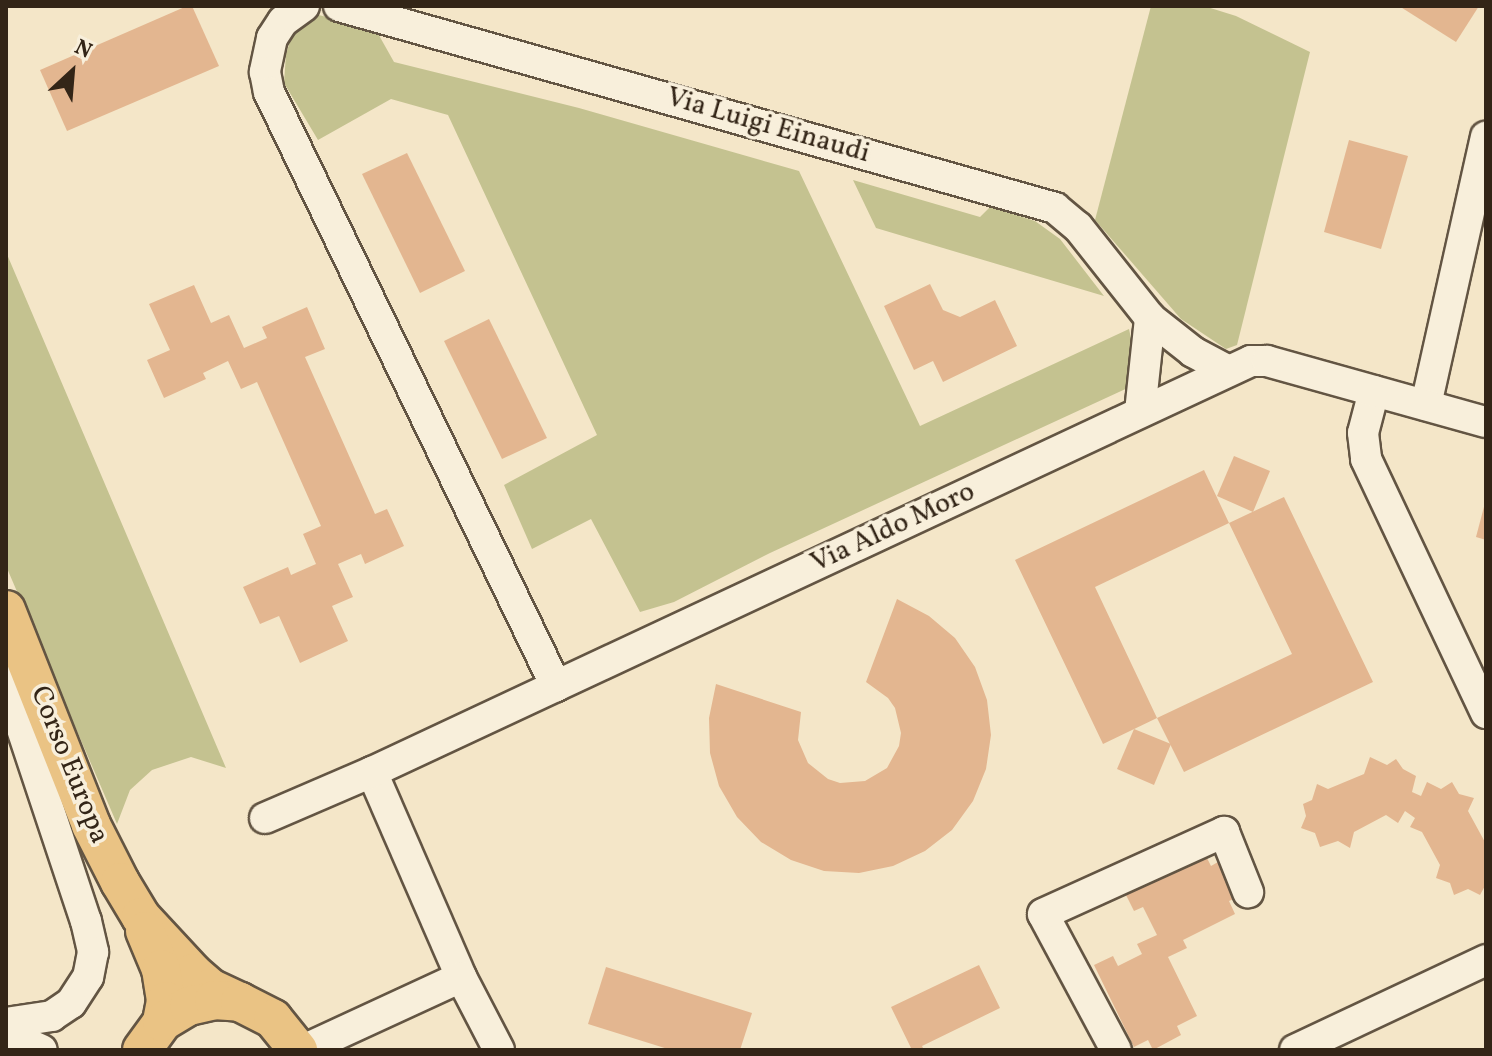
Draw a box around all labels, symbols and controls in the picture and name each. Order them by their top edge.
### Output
north arrow [32,32,112,112]
text: N [69,33,97,67]
street label: Via Luigi Einaudi [662,81,874,171]
street label: Via Aldo Moro [806,475,980,581]
street label: Corso Europa [22,681,116,849]

